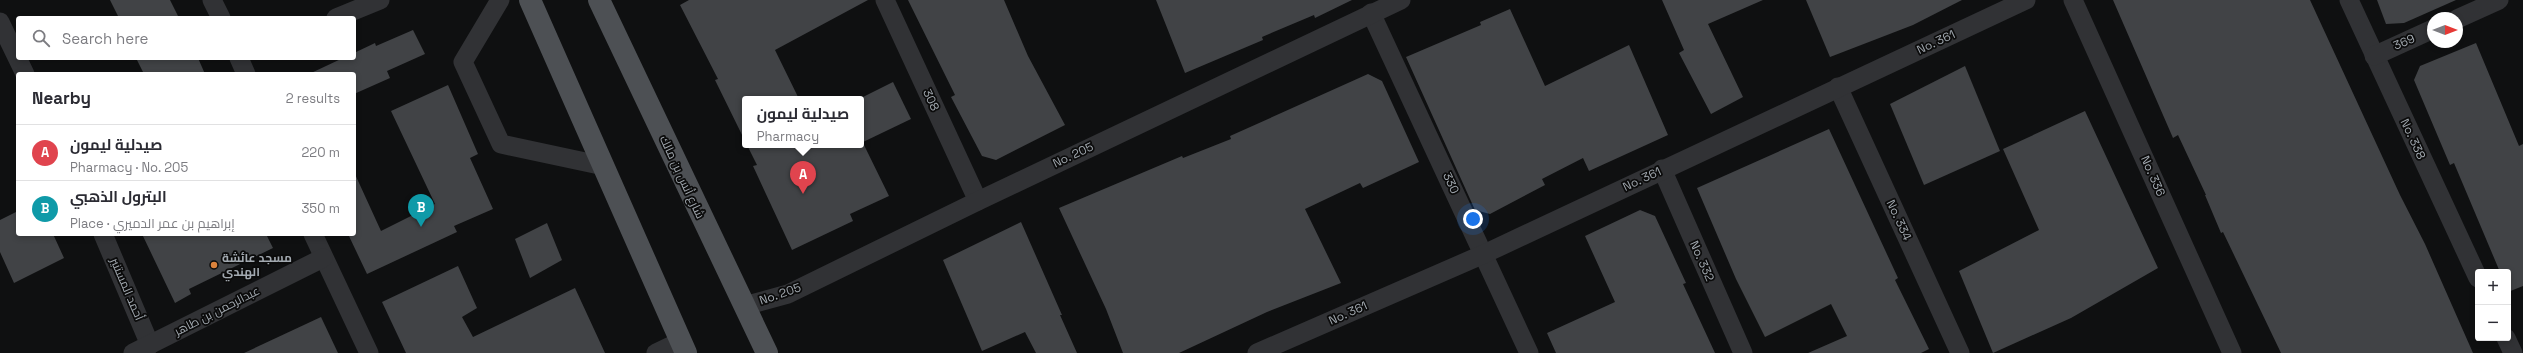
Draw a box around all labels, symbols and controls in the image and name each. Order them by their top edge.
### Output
north arrow [2427,12,2463,48]
search box [16,16,356,60]
street label: No. 361 [1914,26,1958,58]
icon: search [30,27,52,49]
text: Search here [62,29,148,48]
street label: 369 [2391,30,2417,54]
street label: 308 [919,86,943,114]
text: Nearby [32,87,91,109]
text: 2 results [286,90,340,107]
popup [742,96,864,148]
text: صيدلية ليمون [757,104,849,123]
street label: No. 338 [2397,116,2429,162]
text: Pharmacy [757,128,819,145]
street label: شارع أنس بن مالك [656,133,708,221]
text: صيدلية ليمون [70,135,163,154]
street label: No. 205 [1050,139,1096,171]
text: A [41,144,49,161]
text: 220 m [301,144,340,161]
street label: No. 336 [2137,153,2169,199]
text: Pharmacy · No. 205 [70,159,188,176]
pin: A [790,161,816,194]
street label: No. 361 [1620,163,1664,195]
street label: 330 [1439,170,1463,196]
text: البترول الذهبي [70,187,167,206]
pin: B [408,194,434,227]
street label: No. 334 [1883,197,1916,243]
text: B [41,200,49,217]
text: 350 m [302,200,340,217]
your location [1463,209,1483,229]
text: Place · إبراهيم بن عمر الدميري [70,215,235,232]
street label: No. 332 [1686,238,1718,284]
place label: مسجد عائشة الهندي [222,250,292,282]
street label: أحمد المستنير [106,254,147,323]
marker: مسجد عائشة الهندي [209,260,219,270]
map controls [2475,269,2511,341]
button: + [2475,269,2511,305]
street label: No. 205 [757,279,803,309]
street label: عبدالرحمن بن طاهر [171,283,262,340]
street label: No. 361 [1326,297,1370,329]
button: − [2475,305,2511,341]

